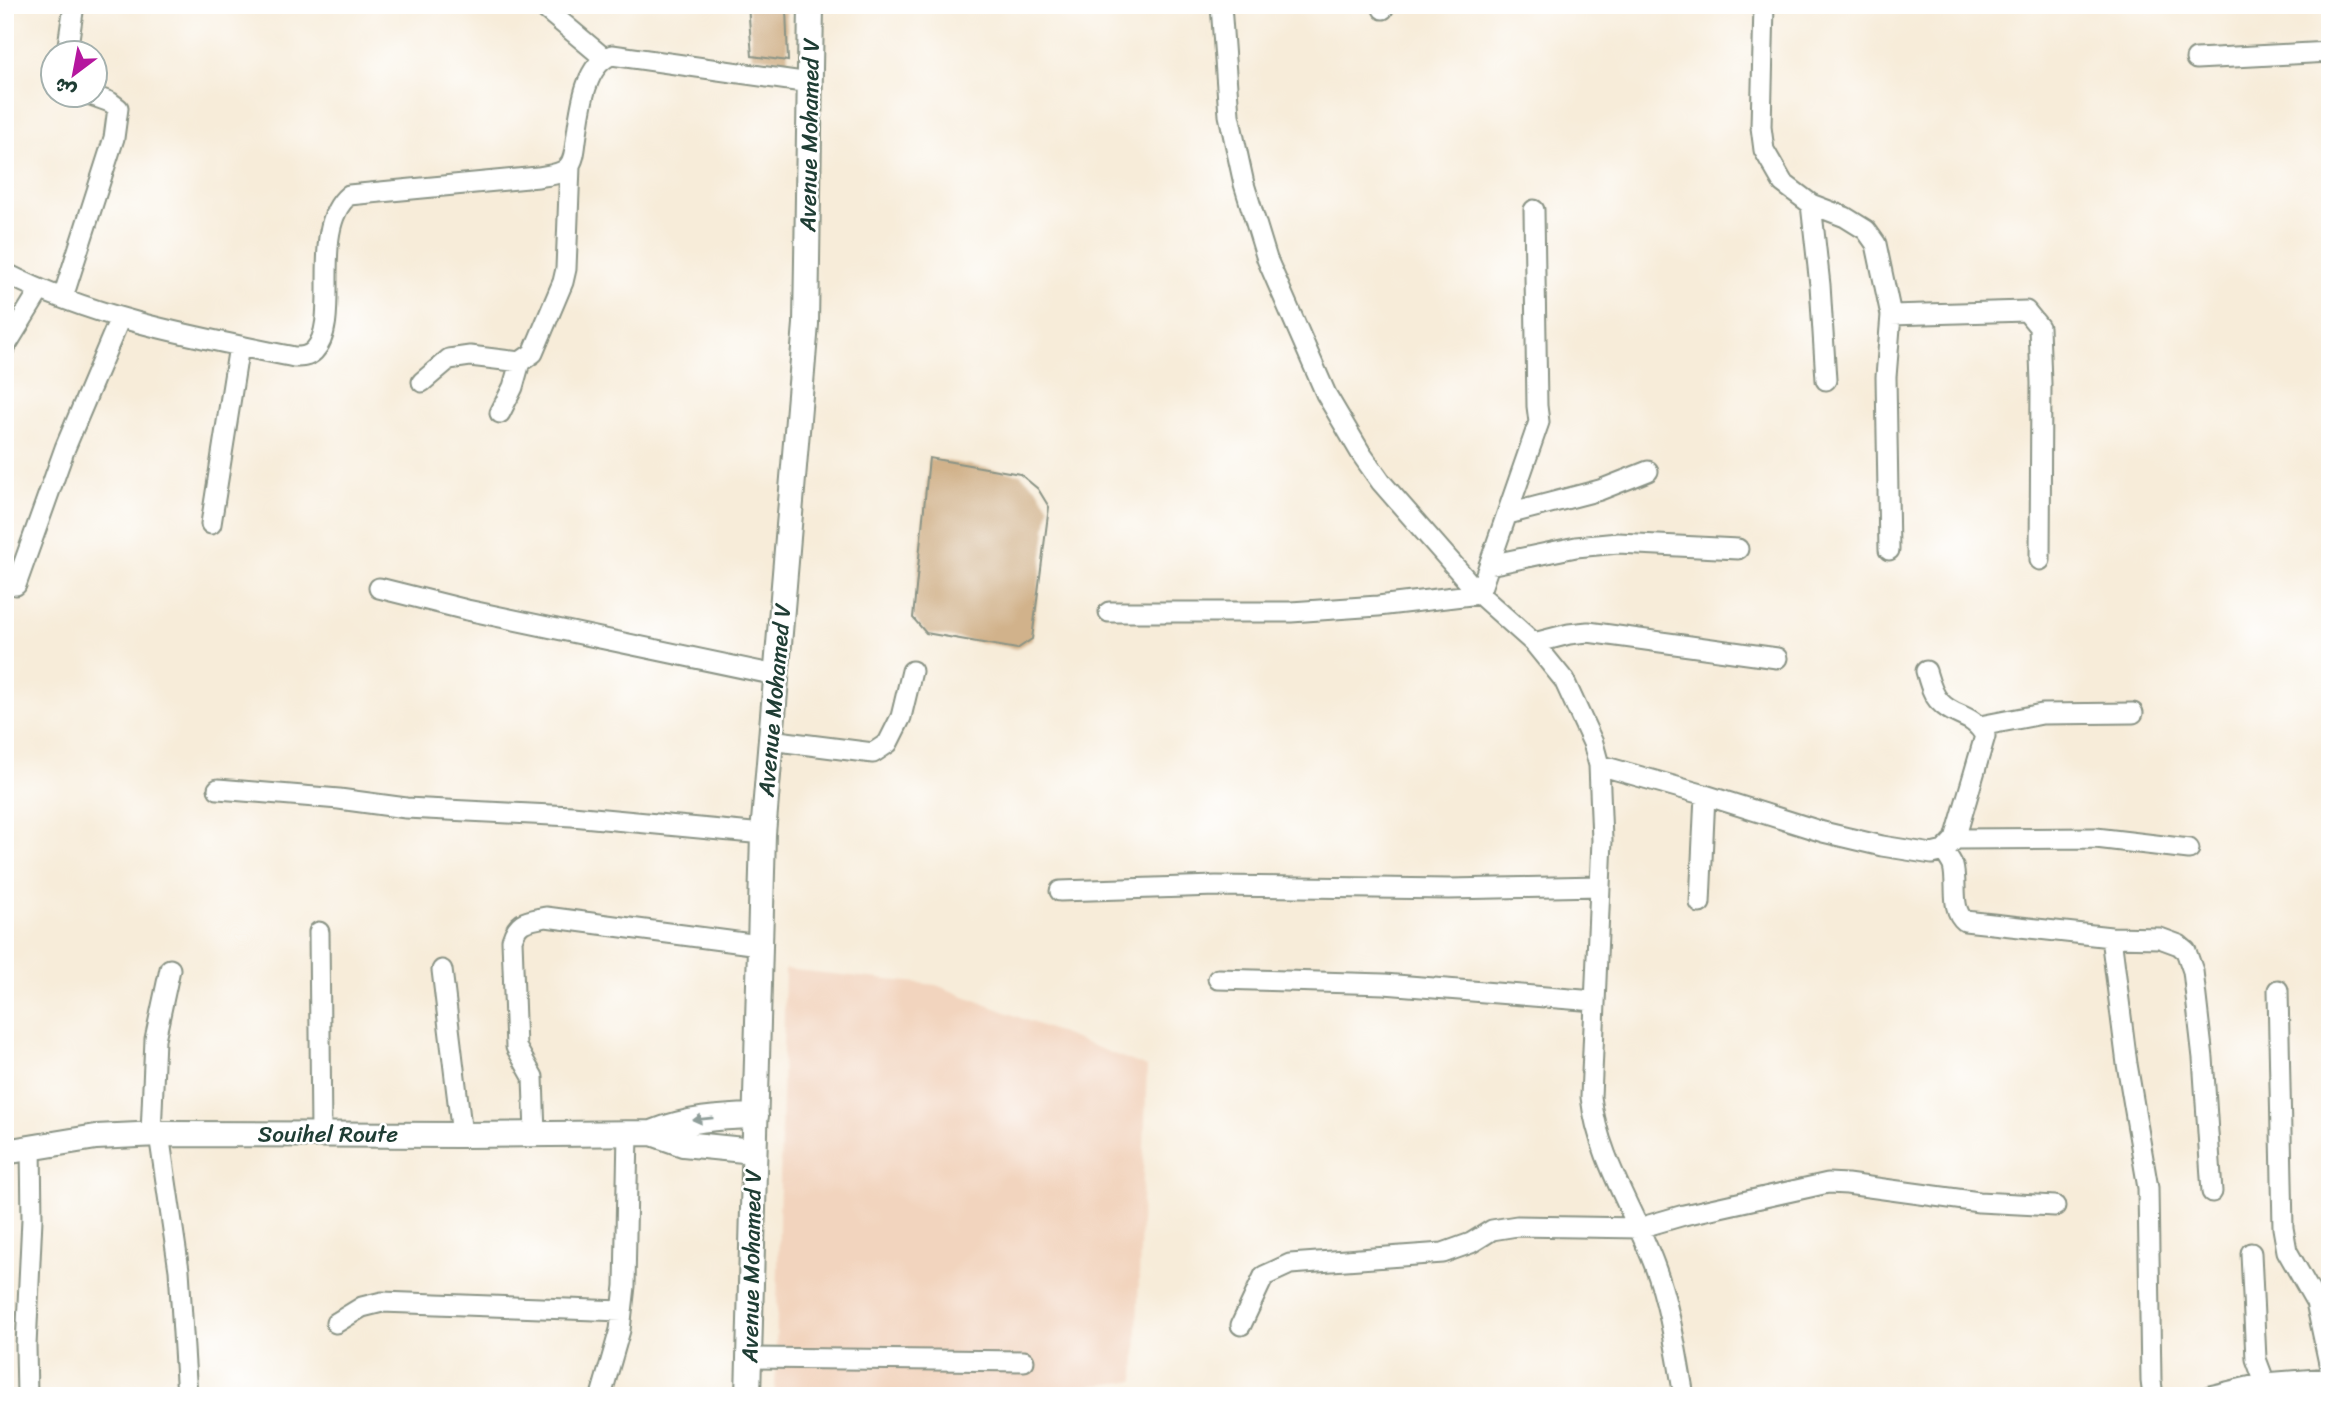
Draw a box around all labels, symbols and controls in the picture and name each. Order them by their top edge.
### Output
street label: Avenue Mohamed V [787,37,832,233]
north arrow [38,38,108,108]
text: ش [48,68,83,108]
street label: Avenue Mohamed V [746,601,803,799]
street label: Souihel Route [258,1114,398,1155]
one-way arrow [692,1114,714,1125]
street label: Avenue Mohamed V [729,1168,774,1364]

